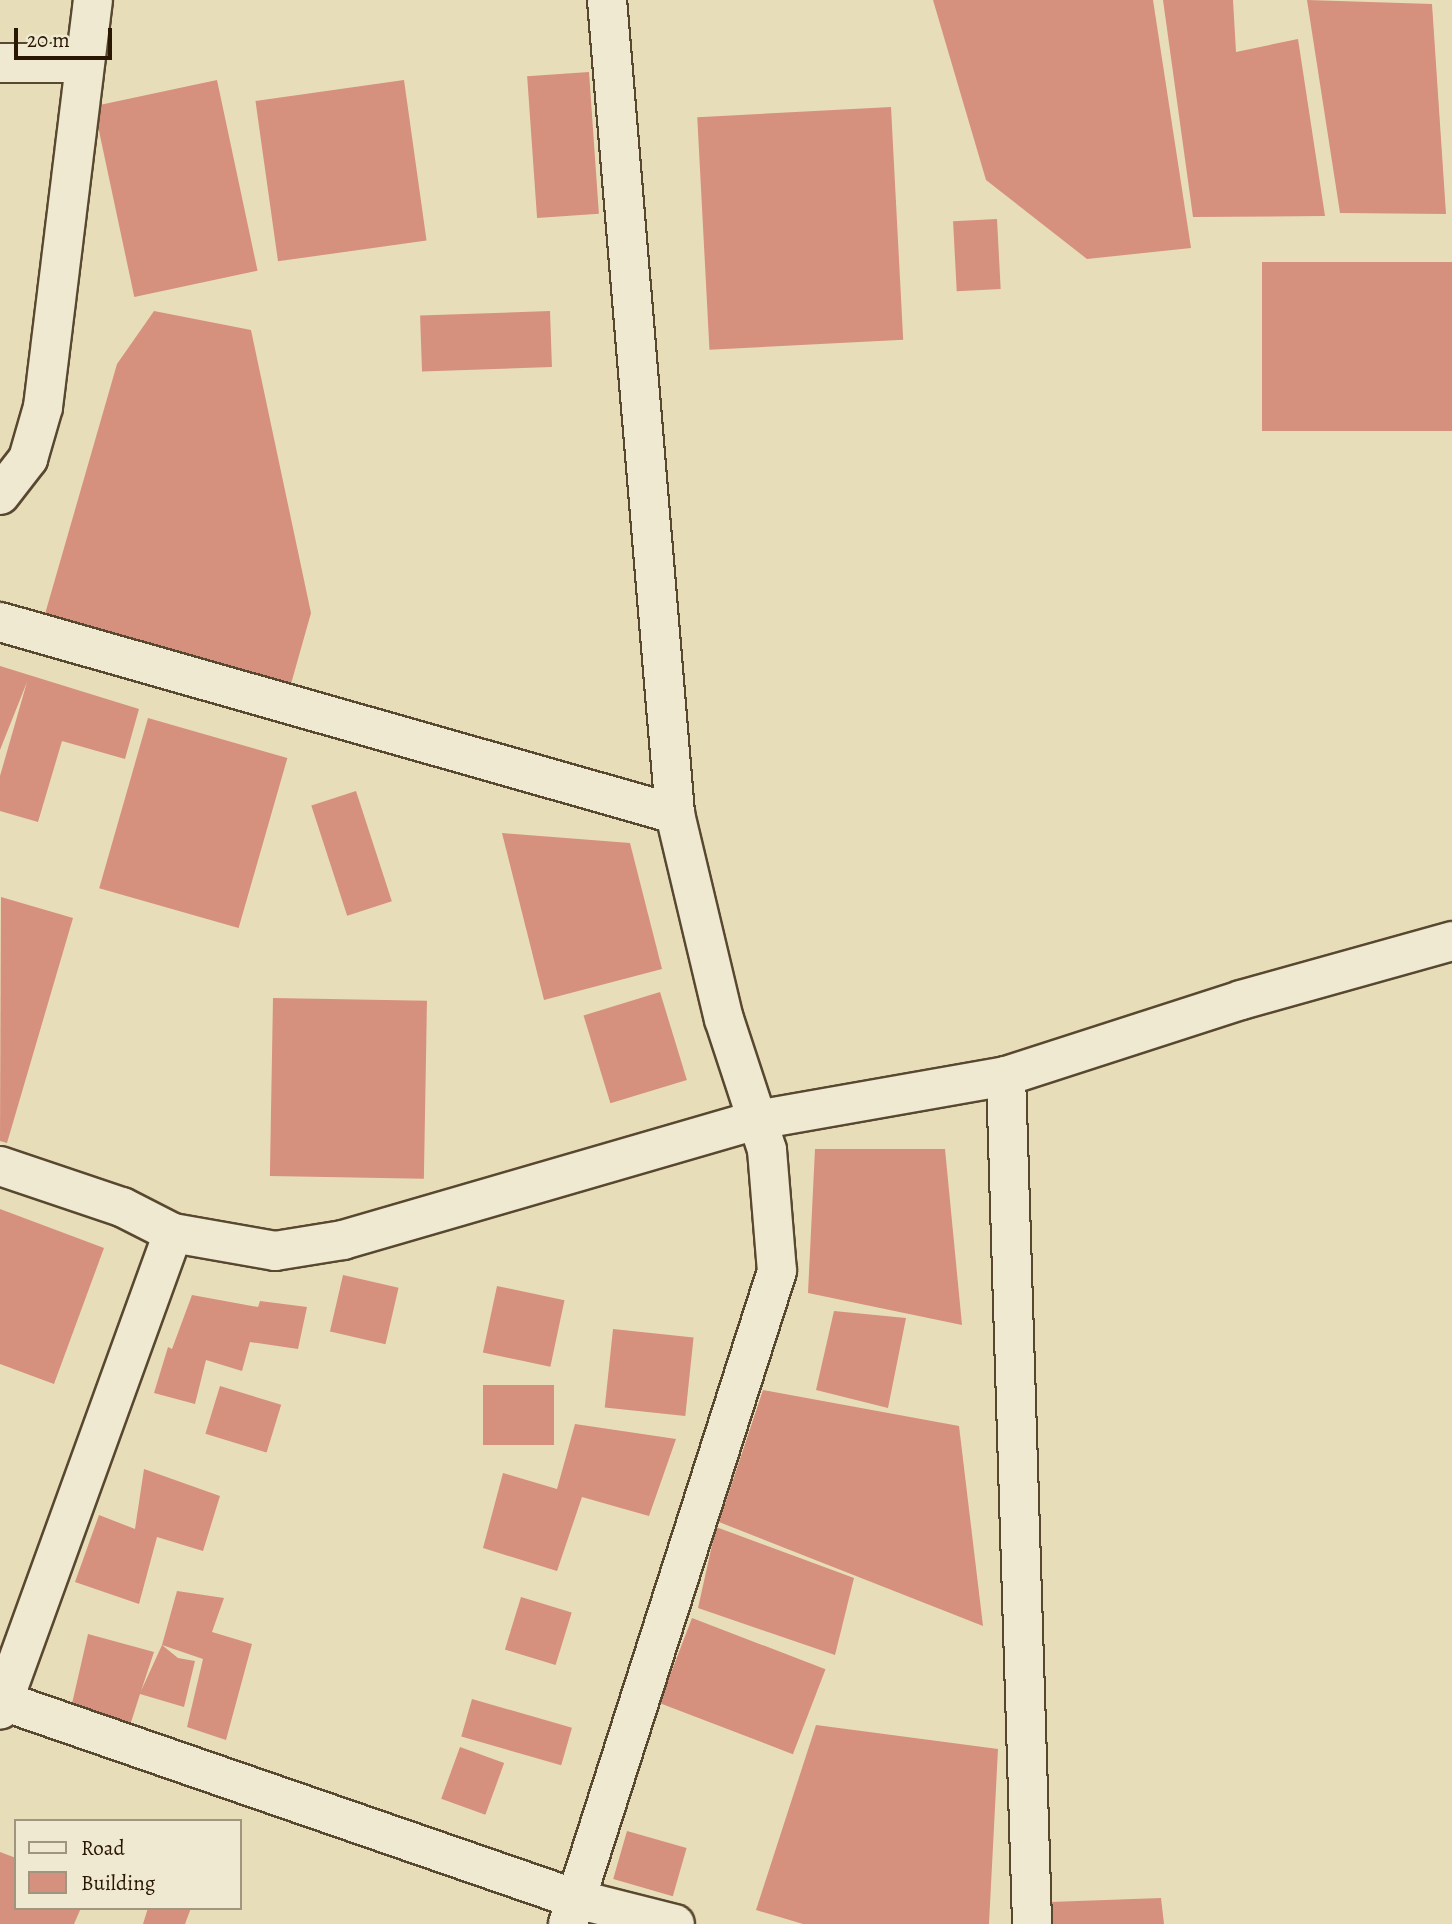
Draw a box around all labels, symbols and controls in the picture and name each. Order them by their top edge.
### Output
scale bar [18,14,116,58]
text: 20 m [27,26,70,54]
legend [14,1819,242,1910]
text: Road [81,1834,125,1862]
text: Building [81,1869,155,1897]

